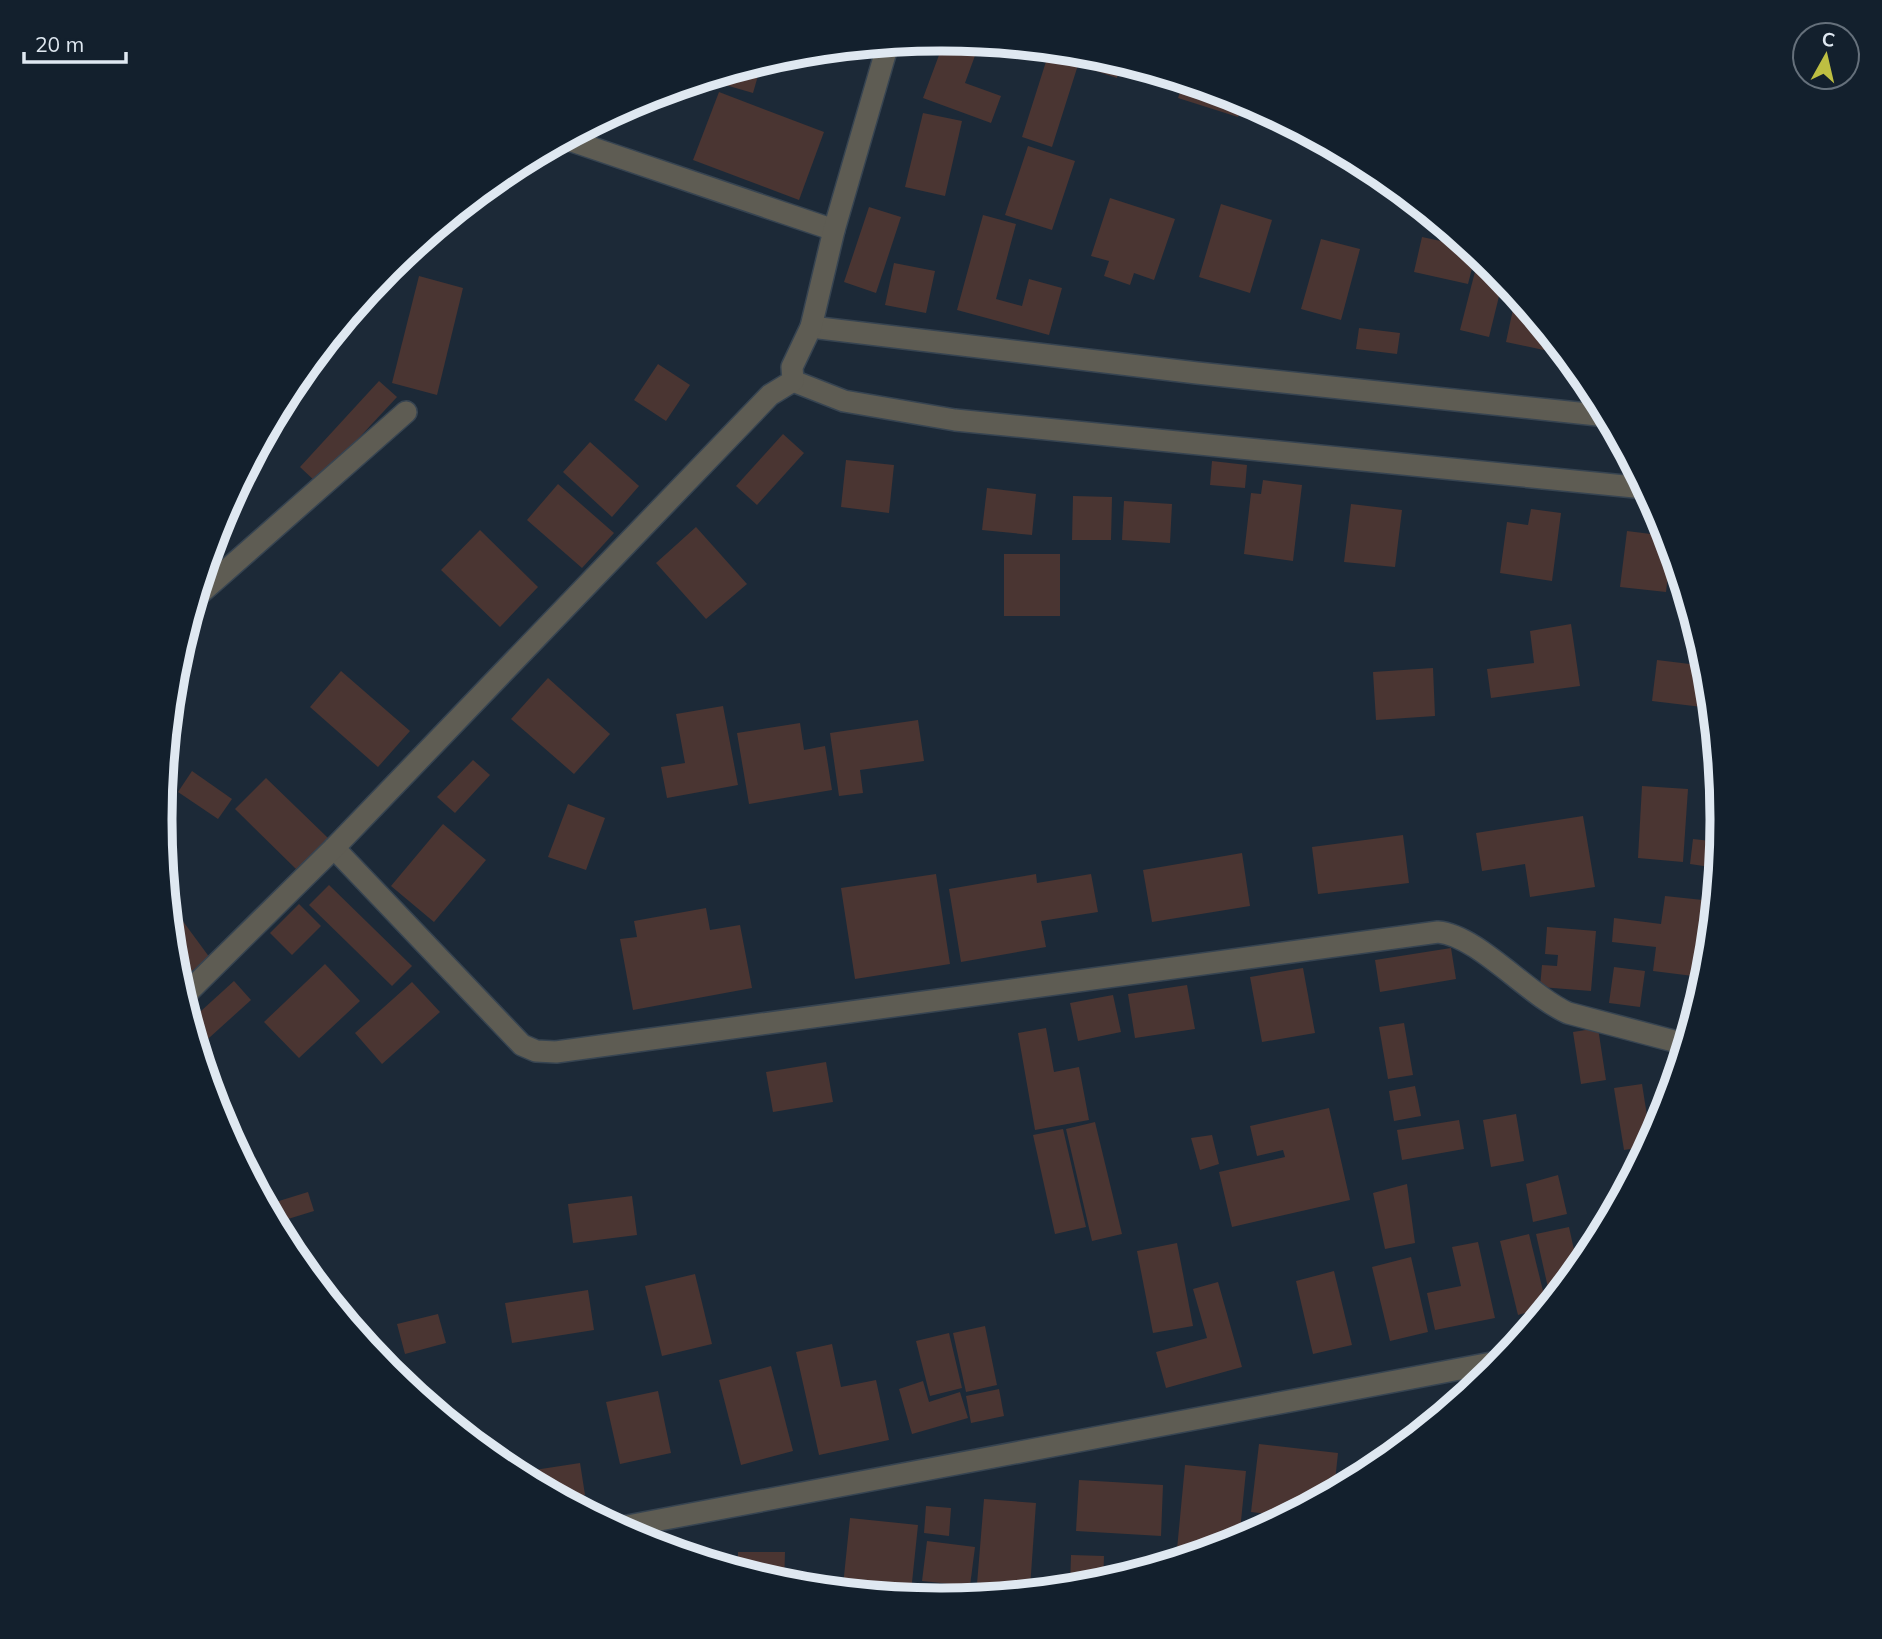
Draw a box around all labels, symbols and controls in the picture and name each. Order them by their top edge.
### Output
scale bar [24,21,126,65]
north arrow [1791,21,1861,91]
text: С [1820,26,1836,52]
text: 20 m [35,31,84,57]

